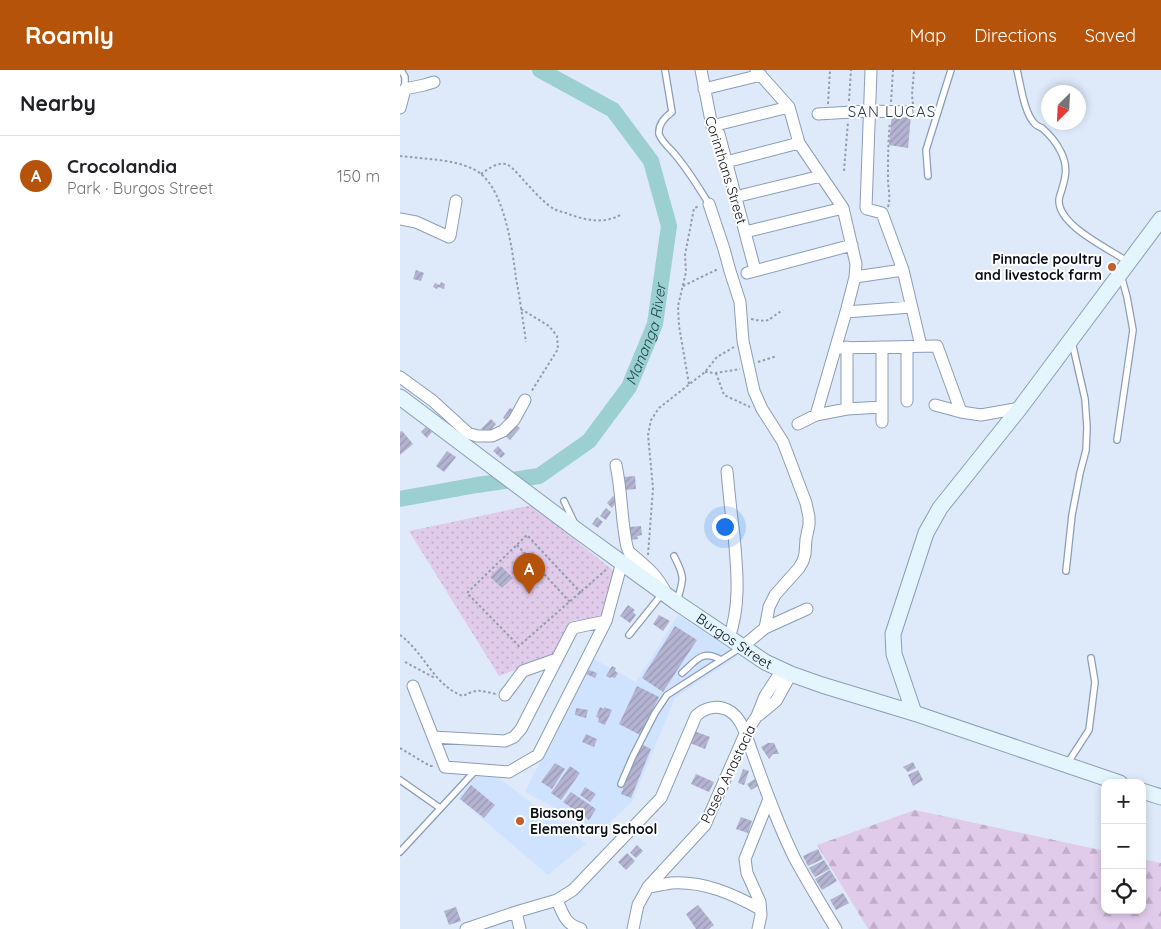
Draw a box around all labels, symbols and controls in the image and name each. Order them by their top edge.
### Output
text: Roamly [25,20,114,50]
text: Map [909,24,946,47]
text: Directions [974,24,1057,47]
text: Saved [1085,24,1136,47]
north arrow [1041,85,1086,130]
text: Nearby [20,90,96,116]
district label: SAN LUCAS [848,102,936,121]
street label: Corinthans Street [701,114,751,226]
text: Crocolandia [67,154,177,178]
text: A [31,166,41,186]
text: 150 m [337,166,380,186]
text: Park · Burgos Street [67,178,213,198]
place label: Pinnacle poultry and livestock farm [975,250,1102,284]
marker: Pinnacle poultry and livestock farm [1106,261,1118,273]
water label: Mananga River [621,280,670,388]
your location [712,514,738,540]
pin: A [513,553,545,594]
street label: Burgos Street [693,609,775,673]
street label: Paseo Anastacia [696,722,760,826]
map controls [1101,779,1146,914]
button: + [1101,779,1146,824]
place label: Biasong Elementary School [530,804,657,838]
marker: Biasong Elementary School [514,815,526,827]
button: − [1101,824,1146,869]
button: locate [1101,869,1146,914]

